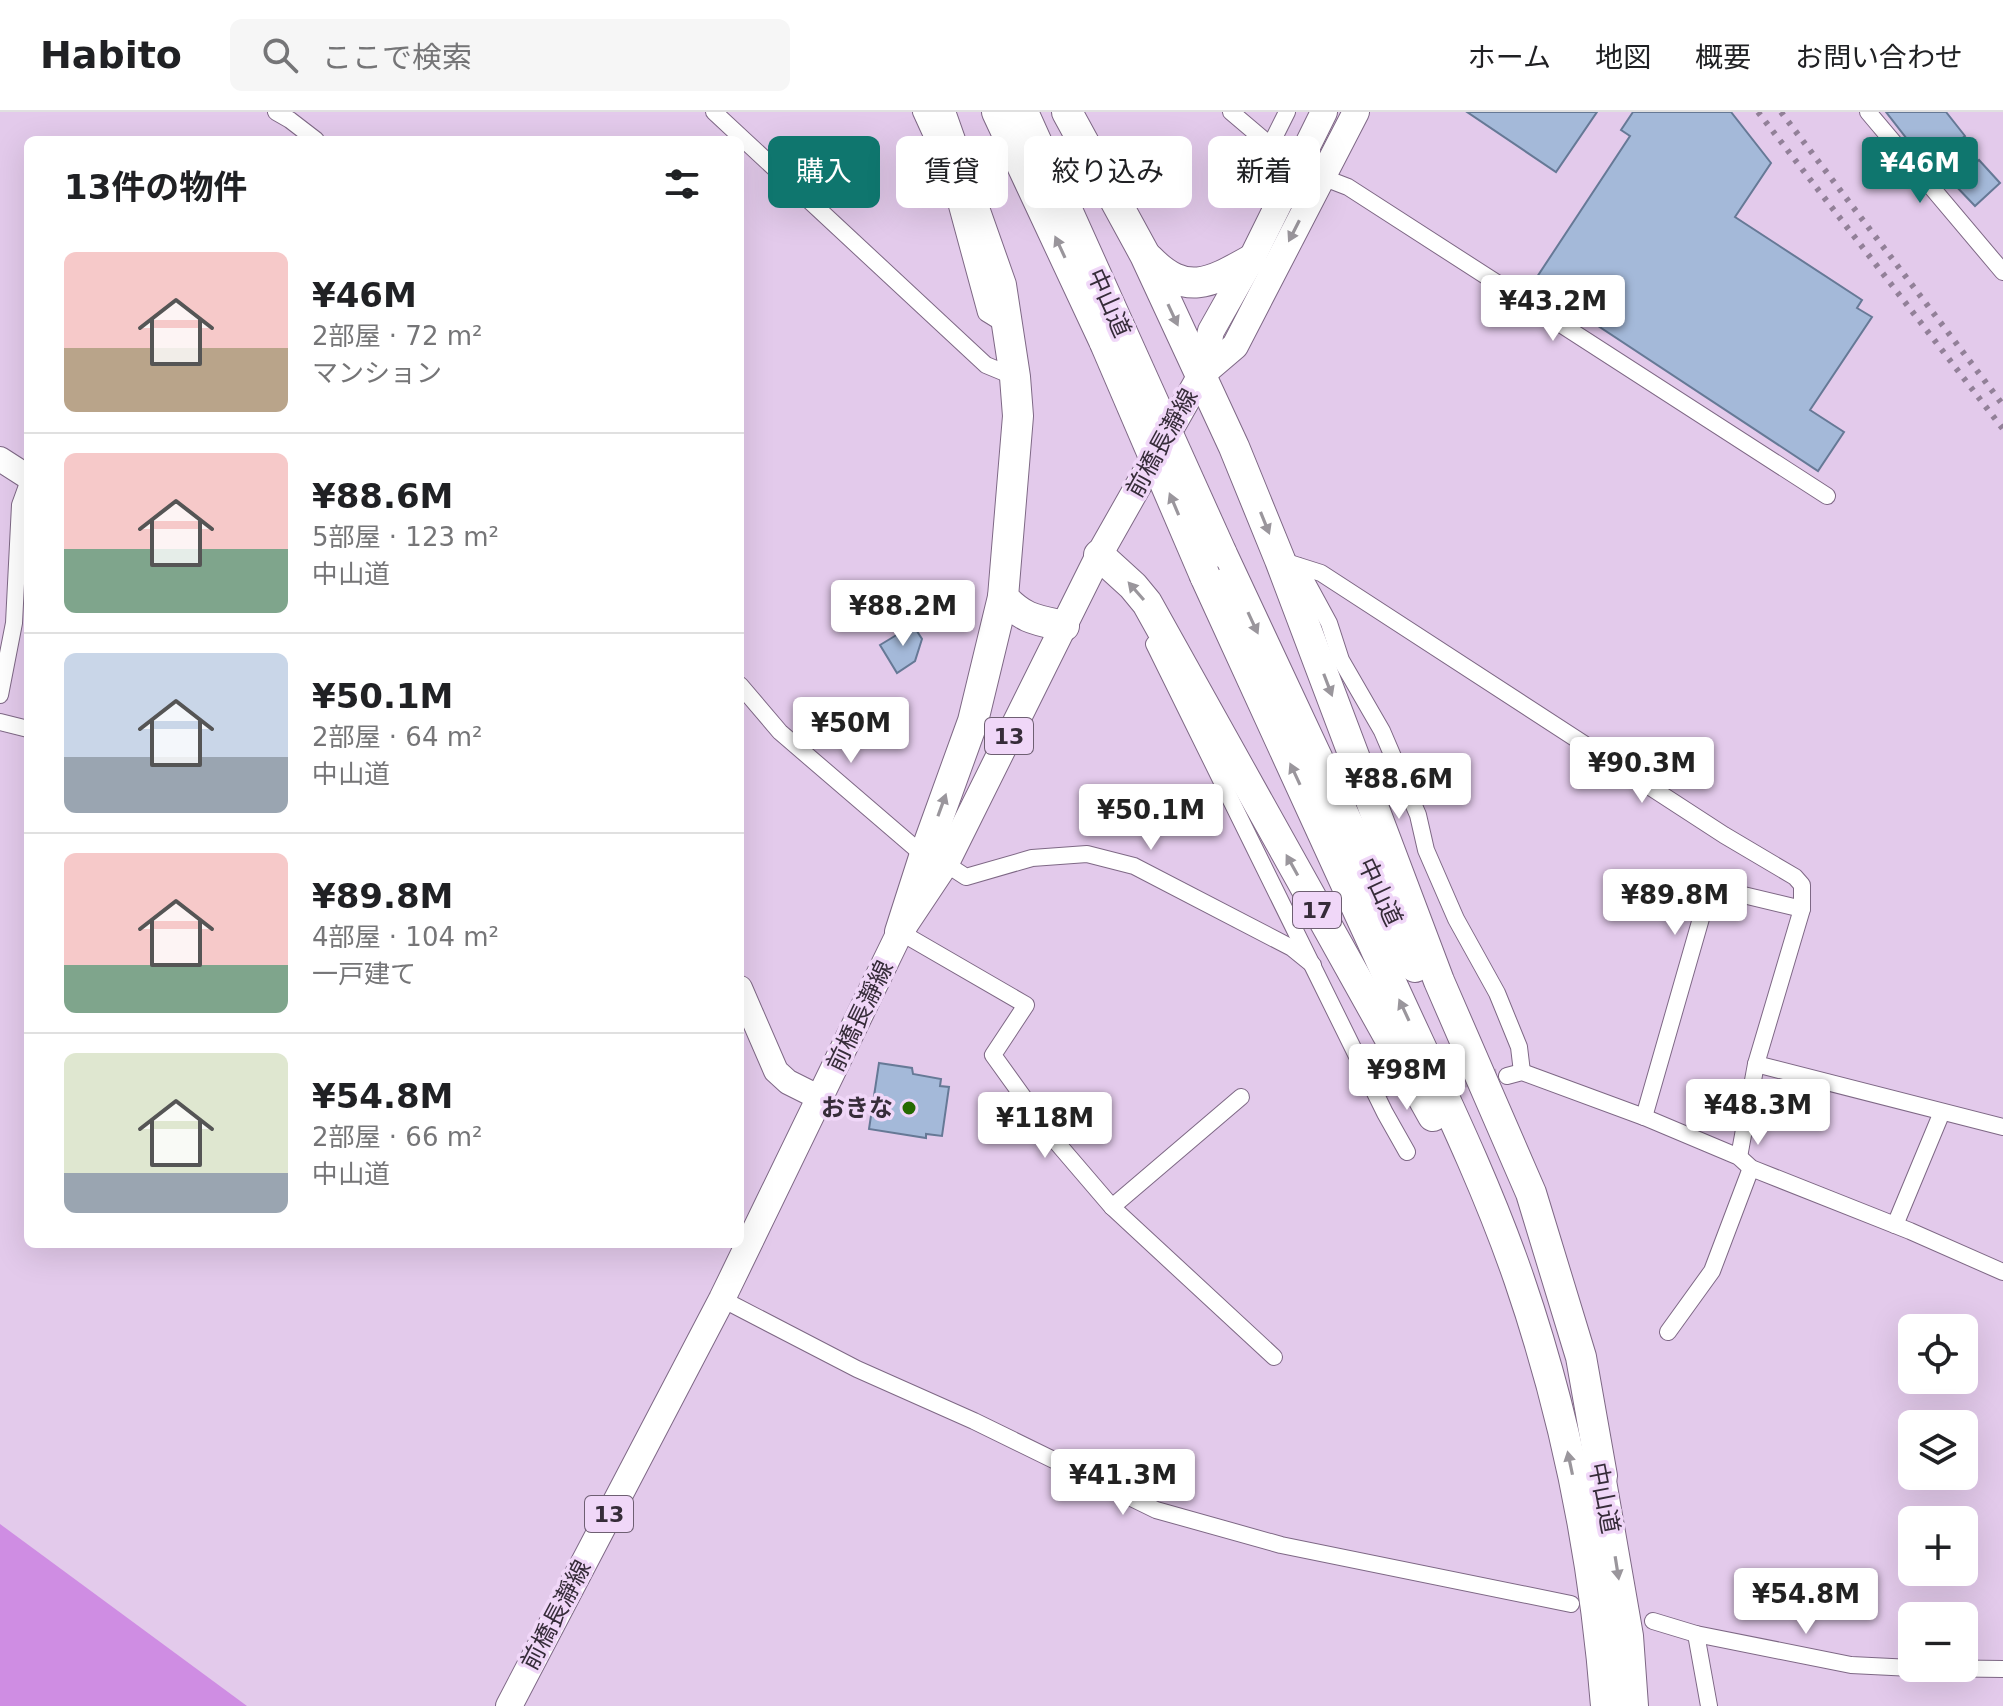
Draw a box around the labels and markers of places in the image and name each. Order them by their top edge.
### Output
pin: ¥46M [1873,137,1967,205]
pin: ¥43.2M [1488,275,1618,343]
pin: ¥88.2M [838,580,968,648]
pin: ¥50M [804,697,898,765]
pin: ¥90.3M [1577,737,1707,805]
pin: ¥88.6M [1334,753,1464,821]
pin: ¥50.1M [1086,784,1216,852]
pin: ¥89.8M [1610,869,1740,937]
pin: ¥98M [1360,1044,1454,1112]
pin: ¥48.3M [1693,1079,1823,1147]
pin: ¥118M [989,1092,1101,1160]
place label: おきな [821,1094,893,1122]
marker: おきな [900,1099,918,1117]
pin: ¥41.3M [1058,1449,1188,1517]
pin: ¥54.8M [1741,1568,1871,1636]

